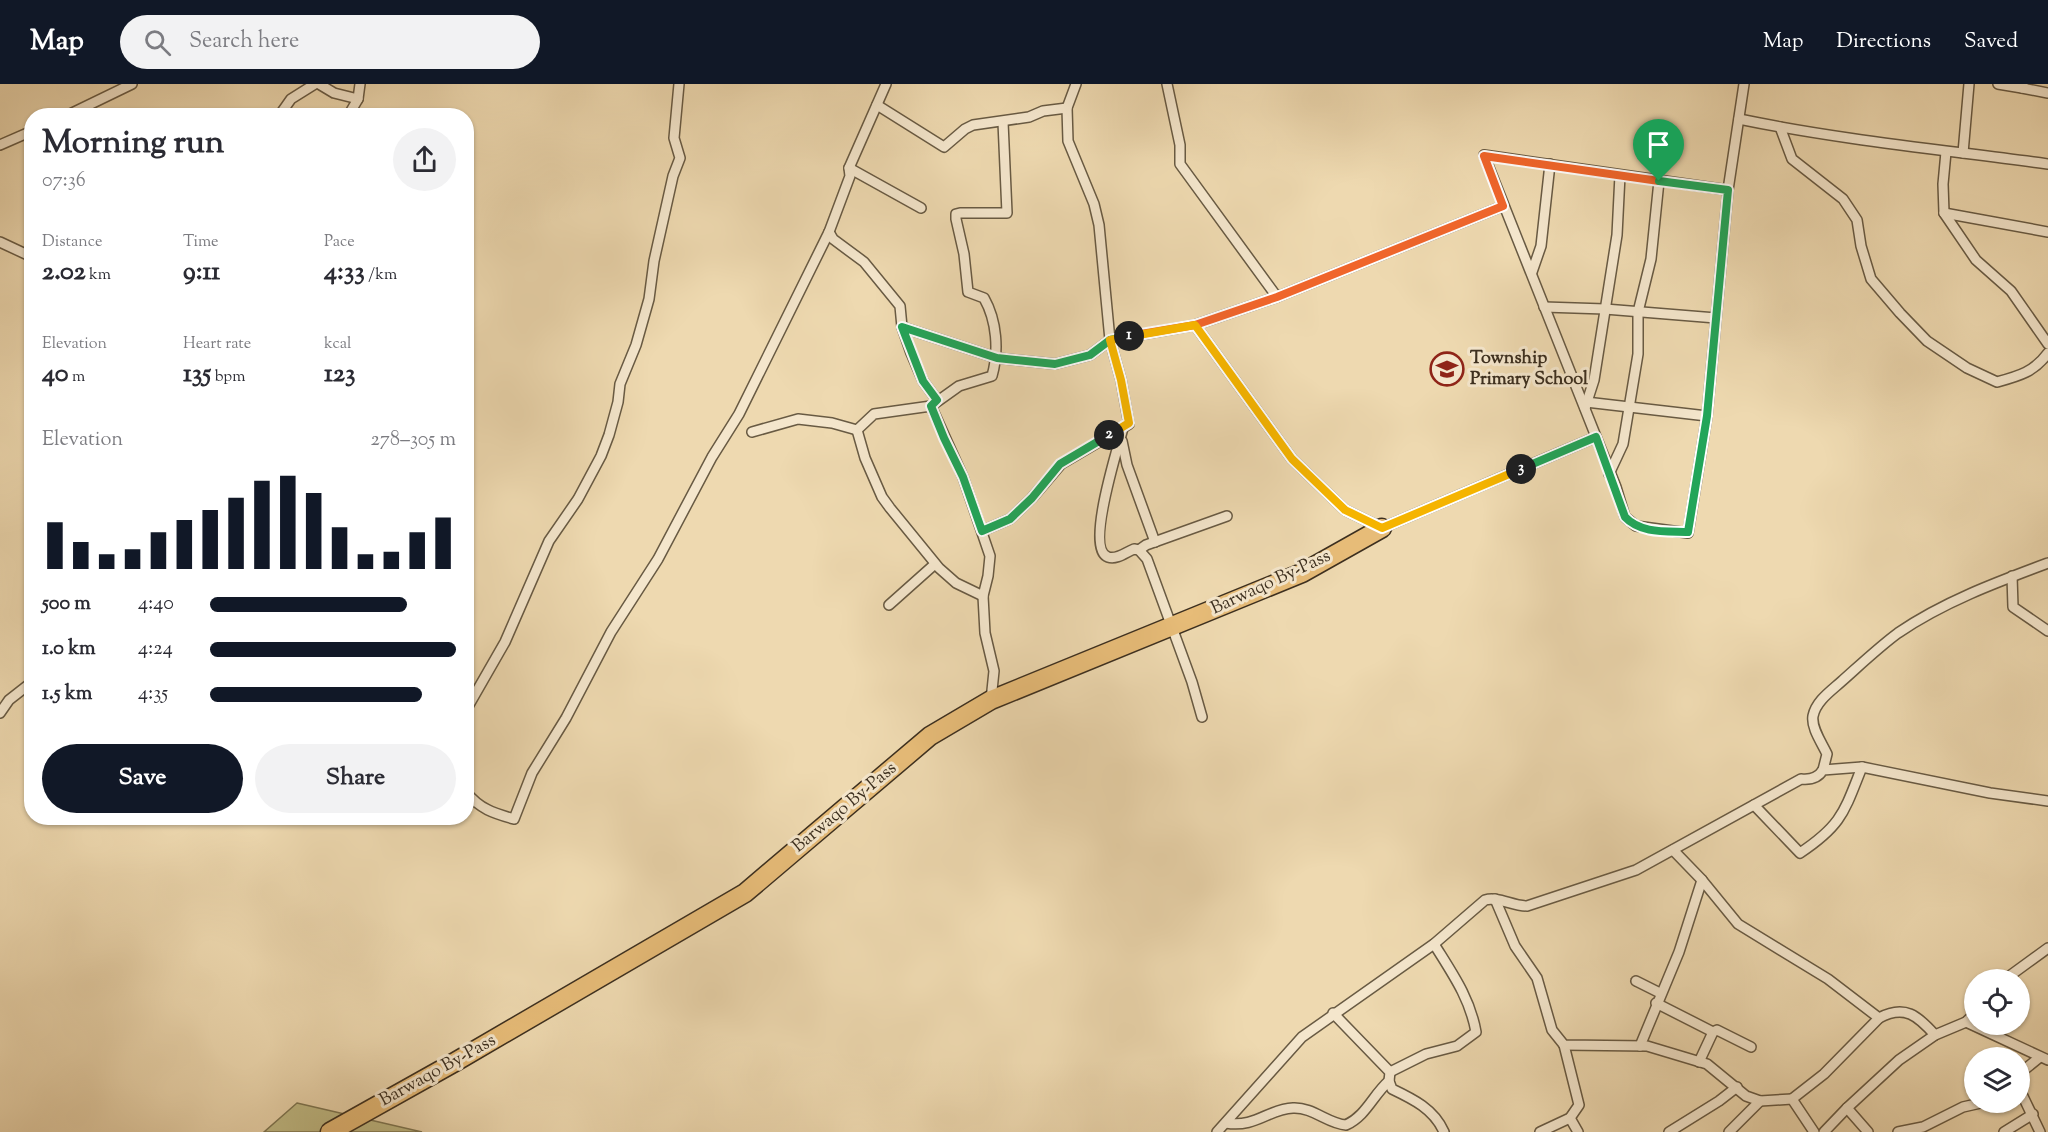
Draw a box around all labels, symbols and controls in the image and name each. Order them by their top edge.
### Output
search box [120,15,540,69]
text: Map [30,22,84,62]
icon: search [141,26,174,59]
text: Search here [189,26,299,58]
text: Map [1763,27,1803,57]
text: Directions [1836,27,1931,57]
text: Saved [1964,27,2018,57]
pin [1633,119,1684,181]
text: Morning run [42,120,224,168]
button: share [393,128,456,191]
icon: arrive [1642,128,1675,161]
text: 07:36 [42,167,86,196]
text: Distance [42,231,102,254]
text: Time [183,231,219,254]
text: Pace [324,231,355,254]
text: 2.02 [42,254,86,291]
text: 9:11 [183,254,220,291]
text: 4:33 [324,254,365,291]
text: km [86,264,111,287]
text: /km [365,264,397,287]
pin: 1 [1114,321,1144,351]
text: 1 [1126,324,1132,347]
text: Elevation [42,333,107,356]
text: Heart rate [183,333,251,356]
text: kcal [324,333,352,356]
place label: Township Primary School [1470,346,1589,393]
school or university icon: Township Primary School [1429,351,1465,387]
text: 40 [42,356,69,393]
text: 135 [183,356,211,393]
text: 123 [324,356,356,393]
text: m [69,366,85,389]
text: bpm [211,366,245,389]
pin: 2 [1094,420,1124,450]
text: 2 [1105,423,1113,446]
text: Elevation [42,426,123,455]
text: 278–305 m [371,426,456,455]
pin: 3 [1506,454,1536,484]
text: 3 [1518,457,1524,480]
street label: Barwaqo By-Pass [1207,544,1335,622]
text: 500 m [42,590,91,619]
text: 4:40 [138,590,174,619]
text: 1.0 km [42,635,96,664]
text: 4:24 [138,635,173,664]
text: 1.5 km [42,680,92,709]
text: 4:35 [138,680,168,709]
button: Save [42,744,243,813]
button: Share [255,744,456,813]
street label: Barwaqo By-Pass [787,756,903,860]
map controls [1964,969,2030,1113]
button: locate [1964,969,2030,1035]
street label: Barwaqo By-Pass [375,1028,501,1114]
button: layers [1964,1047,2030,1113]

